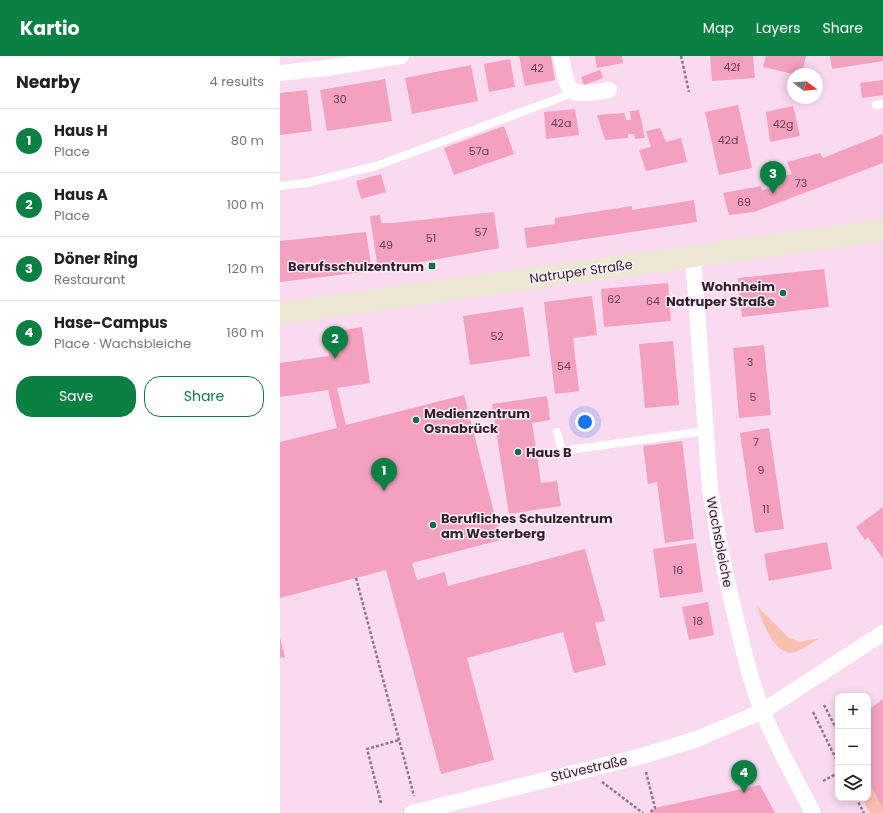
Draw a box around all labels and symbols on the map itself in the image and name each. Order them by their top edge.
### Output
house number: 42f [724,59,741,75]
house number: 42 [530,60,544,76]
north arrow [787,68,823,104]
house number: 30 [333,91,347,107]
house number: 42a [551,115,571,131]
house number: 42g [773,116,793,132]
house number: 42d [718,132,738,148]
house number: 57a [469,143,489,159]
pin: 3 [760,161,786,194]
house number: 73 [795,175,807,191]
house number: 69 [737,194,751,210]
house number: 57 [475,224,487,240]
house number: 51 [426,230,436,246]
house number: 49 [379,237,393,253]
street label: Natruper Straße [528,255,634,288]
place label: Berufsschulzentrum [288,257,424,276]
marker: Berufsschulzentrum [427,261,437,271]
place label: Wohnheim Natruper Straße [666,277,775,311]
marker: Wohnheim Natruper Straße [778,288,788,298]
house number: 62 [607,291,621,307]
house number: 64 [646,293,660,309]
pin: 2 [322,326,348,359]
house number: 52 [490,328,504,344]
house number: 3 [747,354,753,370]
house number: 54 [557,358,571,374]
house number: 5 [750,389,757,405]
place label: Medienzentrum Osnabrück [424,404,530,438]
your location [575,412,595,432]
marker: Medienzentrum Osnabrück [411,415,421,425]
house number: 7 [753,434,759,450]
place label: Haus B [526,443,572,462]
marker: Haus B [513,447,523,457]
pin: 1 [371,458,397,491]
house number: 9 [758,462,765,478]
street label: Wachsbleiche [701,495,738,589]
house number: 11 [762,501,770,517]
place label: Berufliches Schulzentrum am Westerberg [441,509,613,543]
marker: Berufliches Schulzentrum am Westerberg [428,520,438,530]
house number: 16 [673,562,683,578]
house number: 18 [693,613,703,629]
street label: Stüvestraße [549,750,629,787]
pin: 4 [731,760,757,793]

